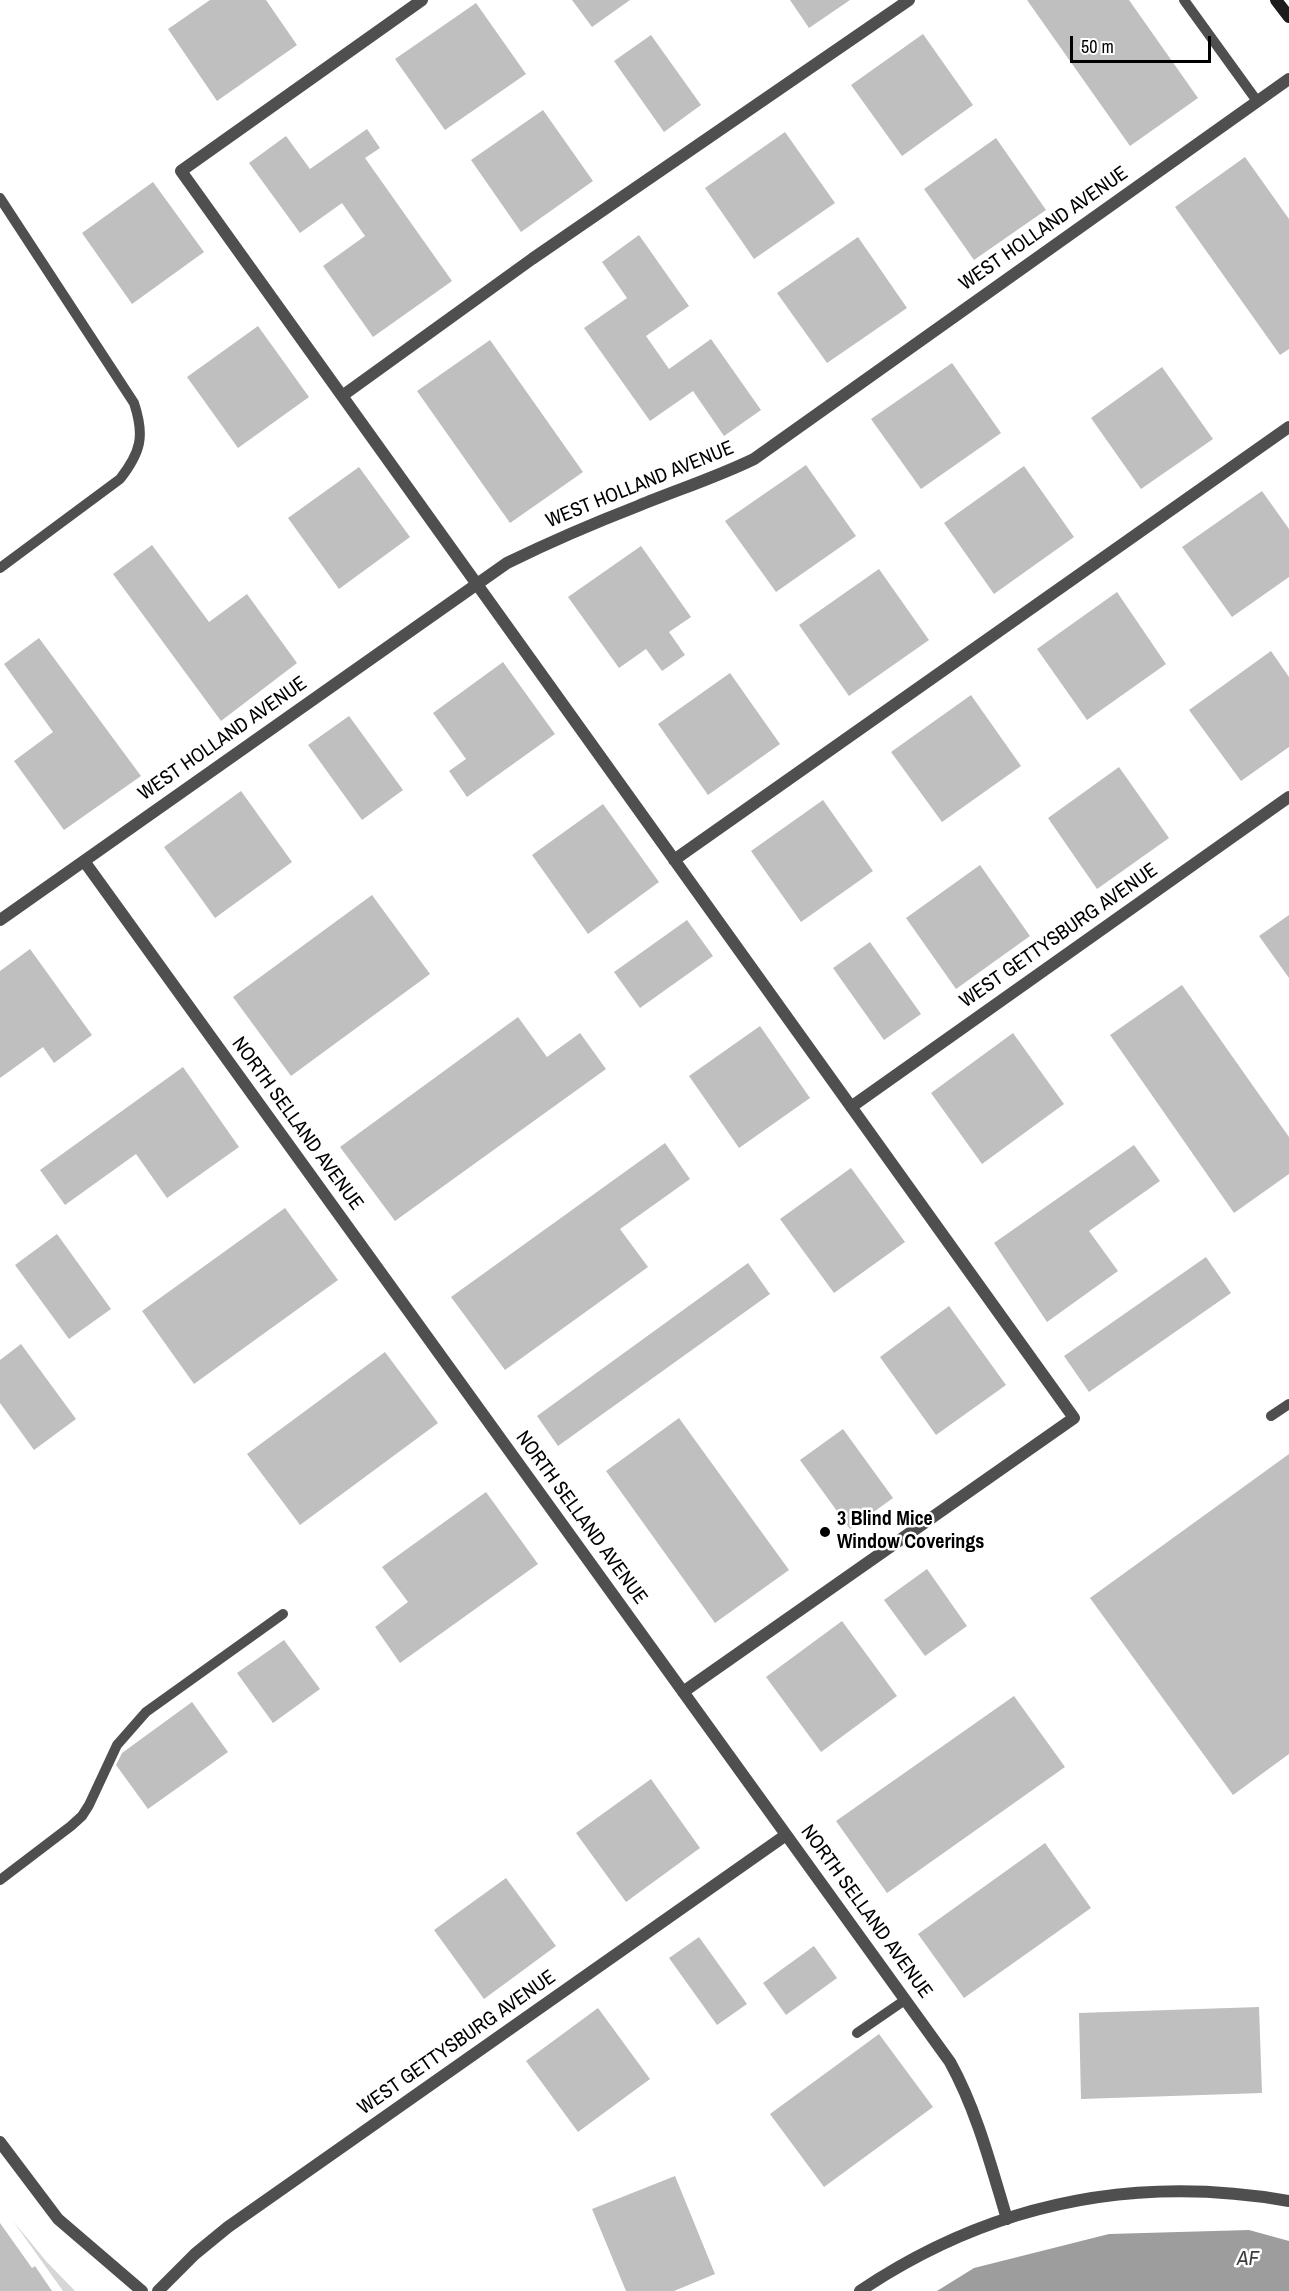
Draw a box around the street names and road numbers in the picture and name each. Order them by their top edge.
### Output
street label: WEST HOLLAND AVENUE [955,162,1133,296]
street label: WEST HOLLAND AVENUE [543,436,737,534]
street label: WEST HOLLAND AVENUE [134,672,312,806]
street label: WEST GETTYSBURG AVENUE [956,859,1162,1013]
street label: NORTH SELLAND AVENUE [226,1033,368,1215]
street label: NORTH SELLAND AVENUE [510,1427,652,1609]
street label: NORTH SELLAND AVENUE [795,1821,937,2003]
street label: WEST GETTYSBURG AVENUE [354,1966,560,2120]

